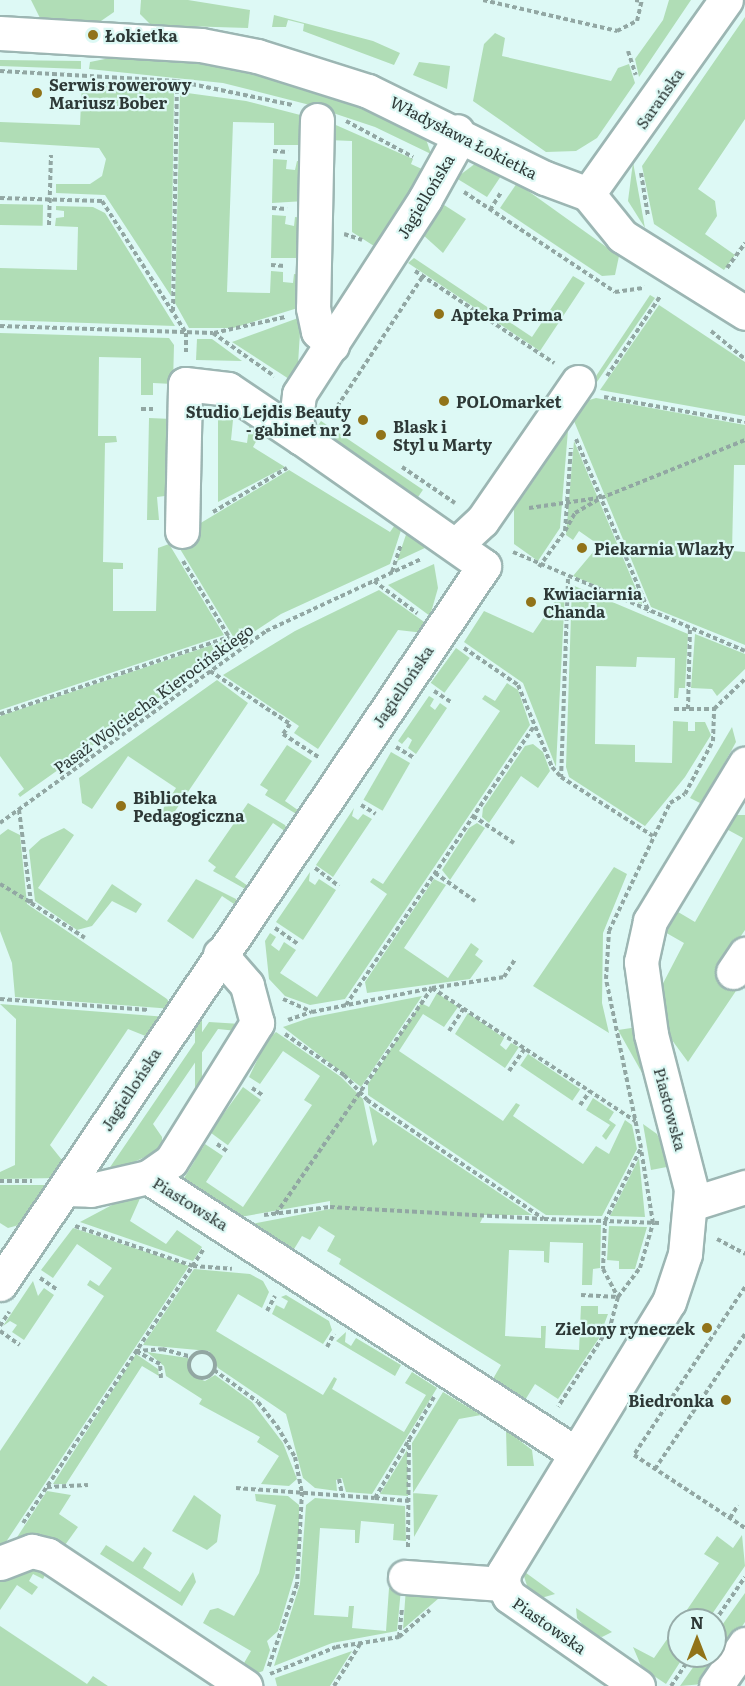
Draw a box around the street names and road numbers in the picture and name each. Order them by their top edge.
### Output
street label: Sarańska [631,64,687,132]
street label: Władysława Łokietka [387,91,541,183]
street label: Jagiellońska [392,150,458,242]
street label: Pasaż Wojciecha Kierocińskiego [50,619,256,777]
street label: Jagiellońska [367,641,437,731]
street label: Jagiellońska [96,1044,164,1134]
street label: Piastowska [651,1065,691,1153]
street label: Piastowska [150,1172,232,1234]
street label: Piastowska [510,1593,590,1657]

